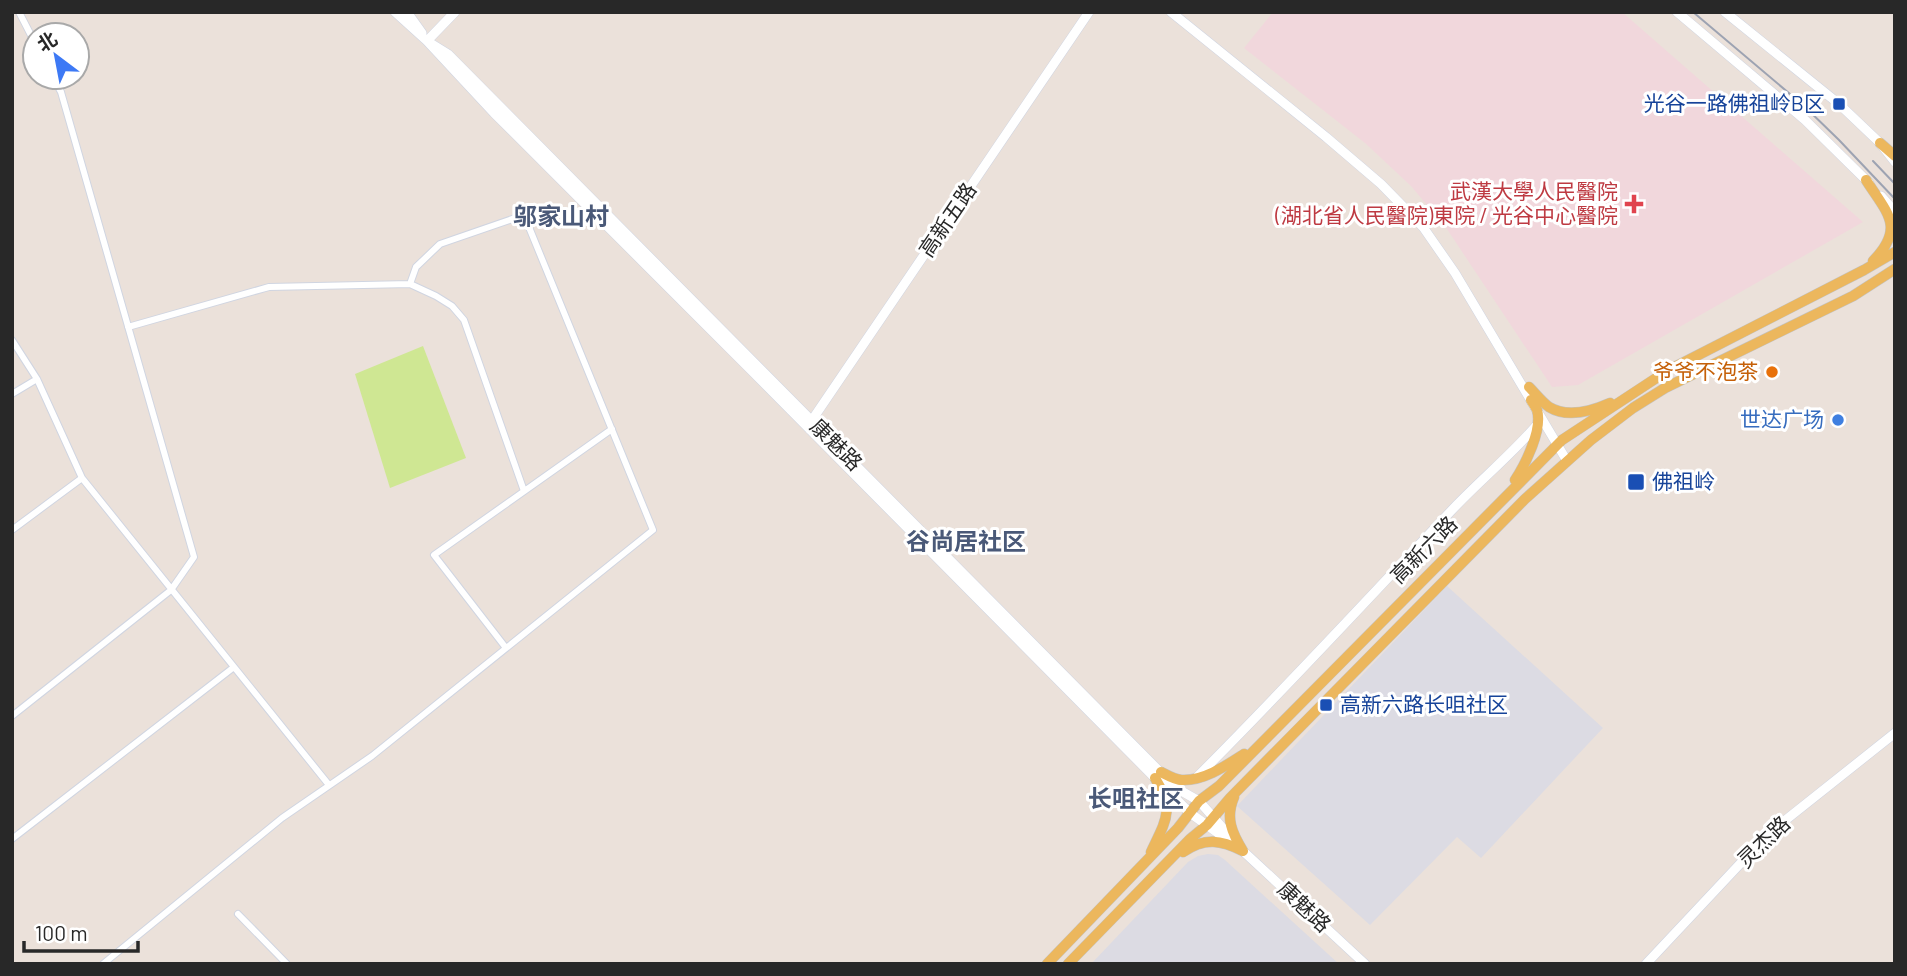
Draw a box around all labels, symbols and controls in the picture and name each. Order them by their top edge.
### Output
north arrow [21,21,91,91]
text: 北 [33,26,61,56]
place label: 光谷一路佛祖岭B区 [1644,90,1825,115]
marker: 光谷一路佛祖岭B区 [1831,96,1847,112]
street label: 高新五路 [913,177,981,261]
place label: 武漢大學人民醫院 (湖北省人民醫院)東院 / 光谷中心醫院 [1274,178,1618,227]
marker: 武漢大學人民醫院 (湖北省人民醫院)東院 / 光谷中心醫院 [1624,194,1644,214]
district label: 邬家山村 [513,201,609,230]
place label: 爷爷不泡茶 [1653,358,1758,383]
marker: 爷爷不泡茶 [1764,364,1780,380]
place label: 世达广场 [1740,406,1824,431]
marker: 世达广场 [1830,412,1846,428]
street label: 康魅路 [806,413,868,475]
place label: 佛祖岭 [1652,468,1715,493]
marker: 佛祖岭 [1626,472,1646,492]
street label: 高新六路 [1384,510,1461,587]
district label: 谷尚居社区 [906,526,1026,555]
place label: 高新六路长咀社区 [1340,691,1508,716]
marker: 高新六路长咀社区 [1318,697,1334,713]
district label: 长咀社区 [1088,783,1184,812]
street label: 灵杰路 [1732,810,1794,872]
street label: 康魅路 [1273,875,1337,937]
scale bar [24,909,138,953]
text: 100 m [35,920,88,945]

